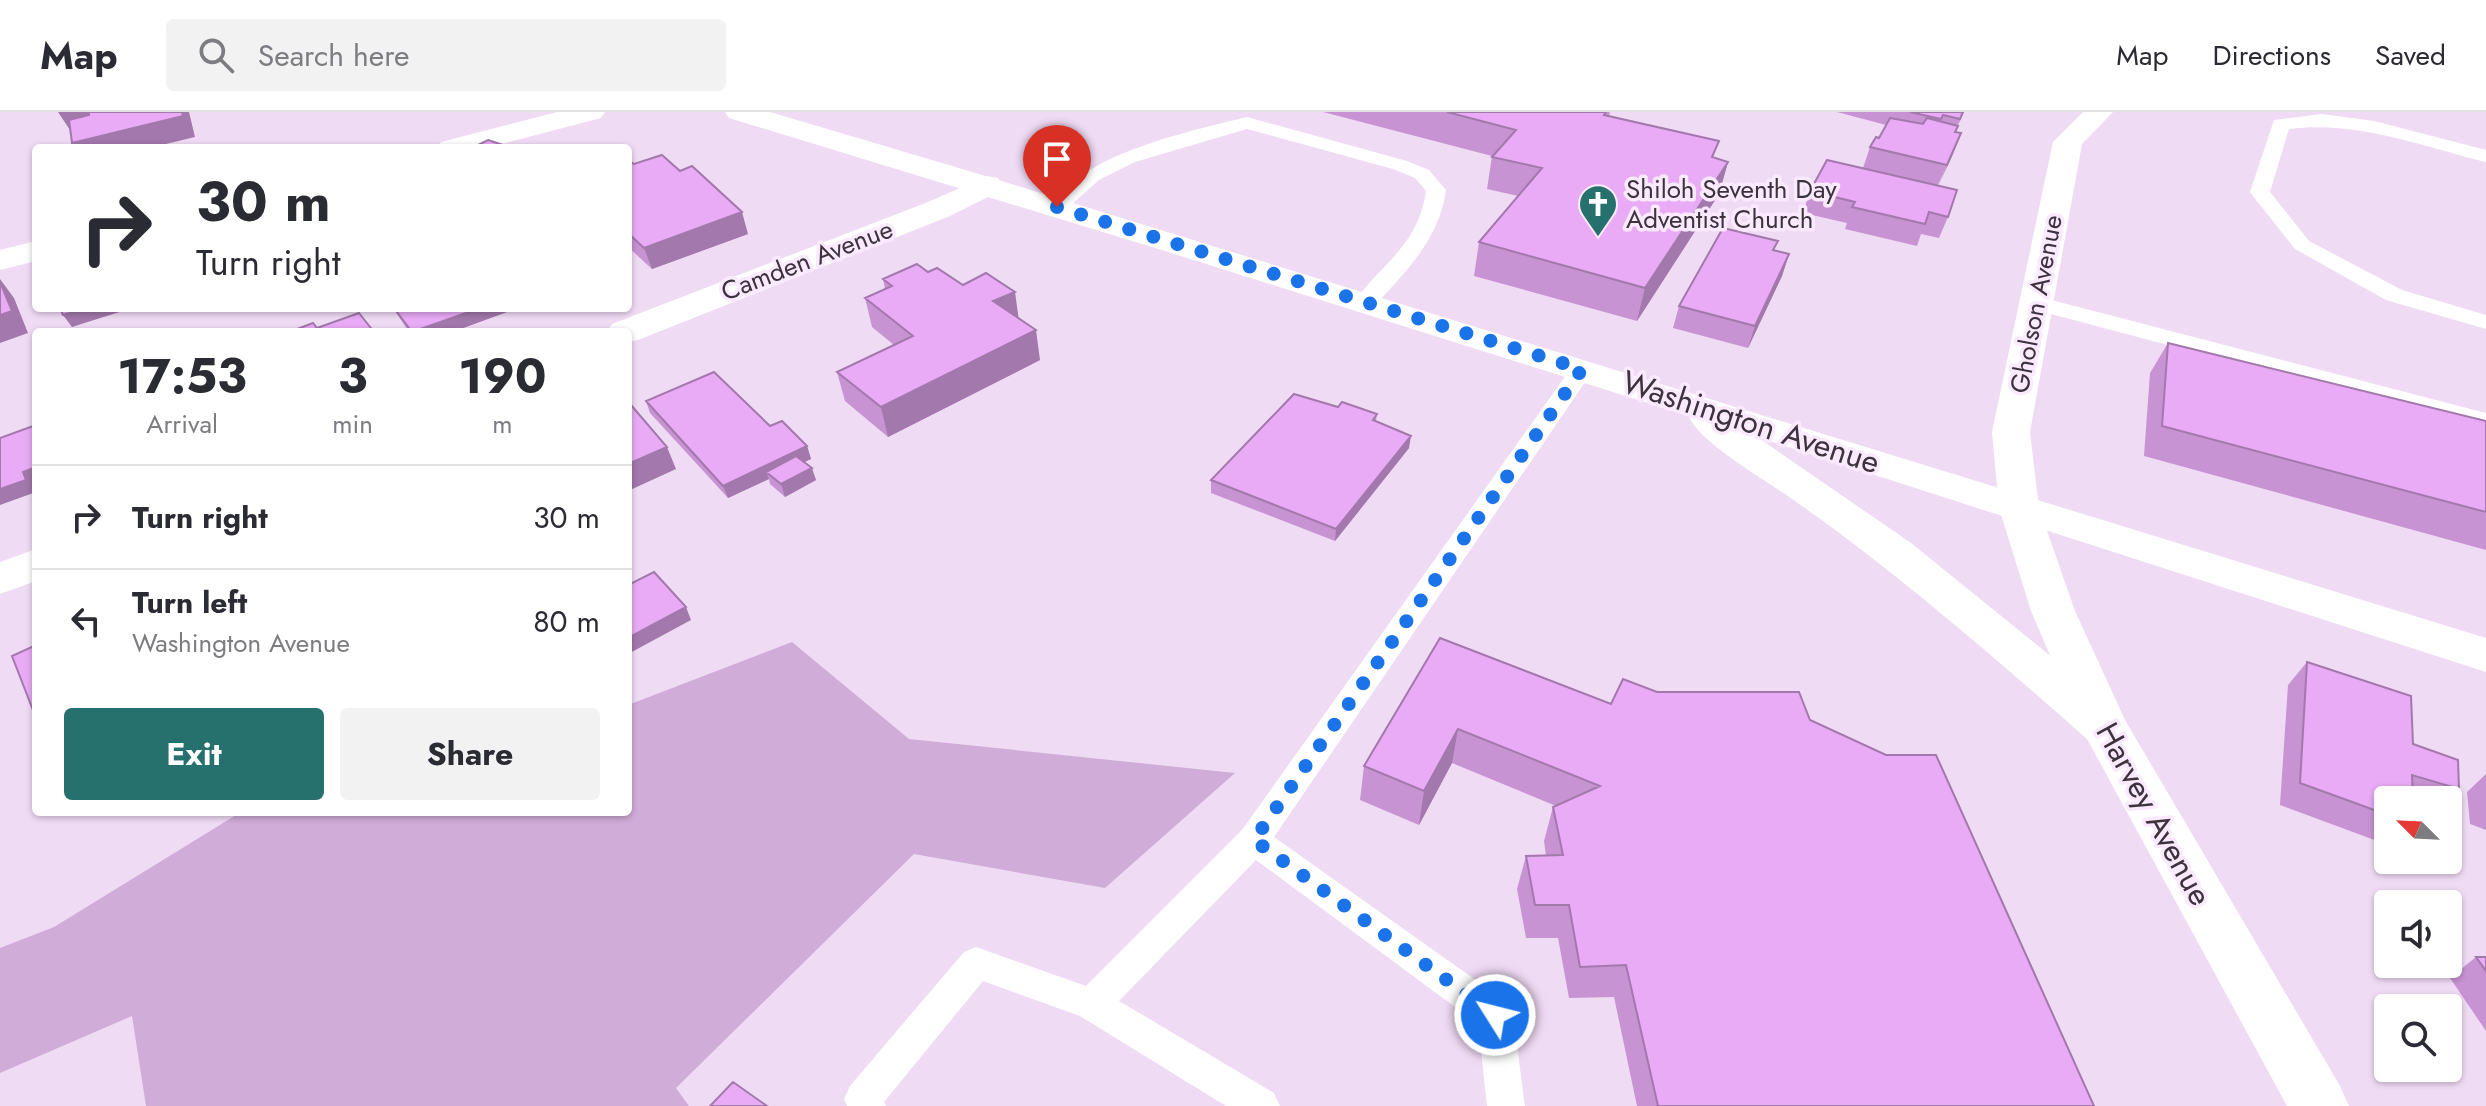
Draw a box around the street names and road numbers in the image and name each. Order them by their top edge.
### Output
street label: Camden Avenue [716,210,898,310]
street label: Gholson Avenue [2000,211,2072,397]
street label: Washington Avenue [1616,359,1886,485]
street label: Harvey Avenue [2085,714,2223,914]

